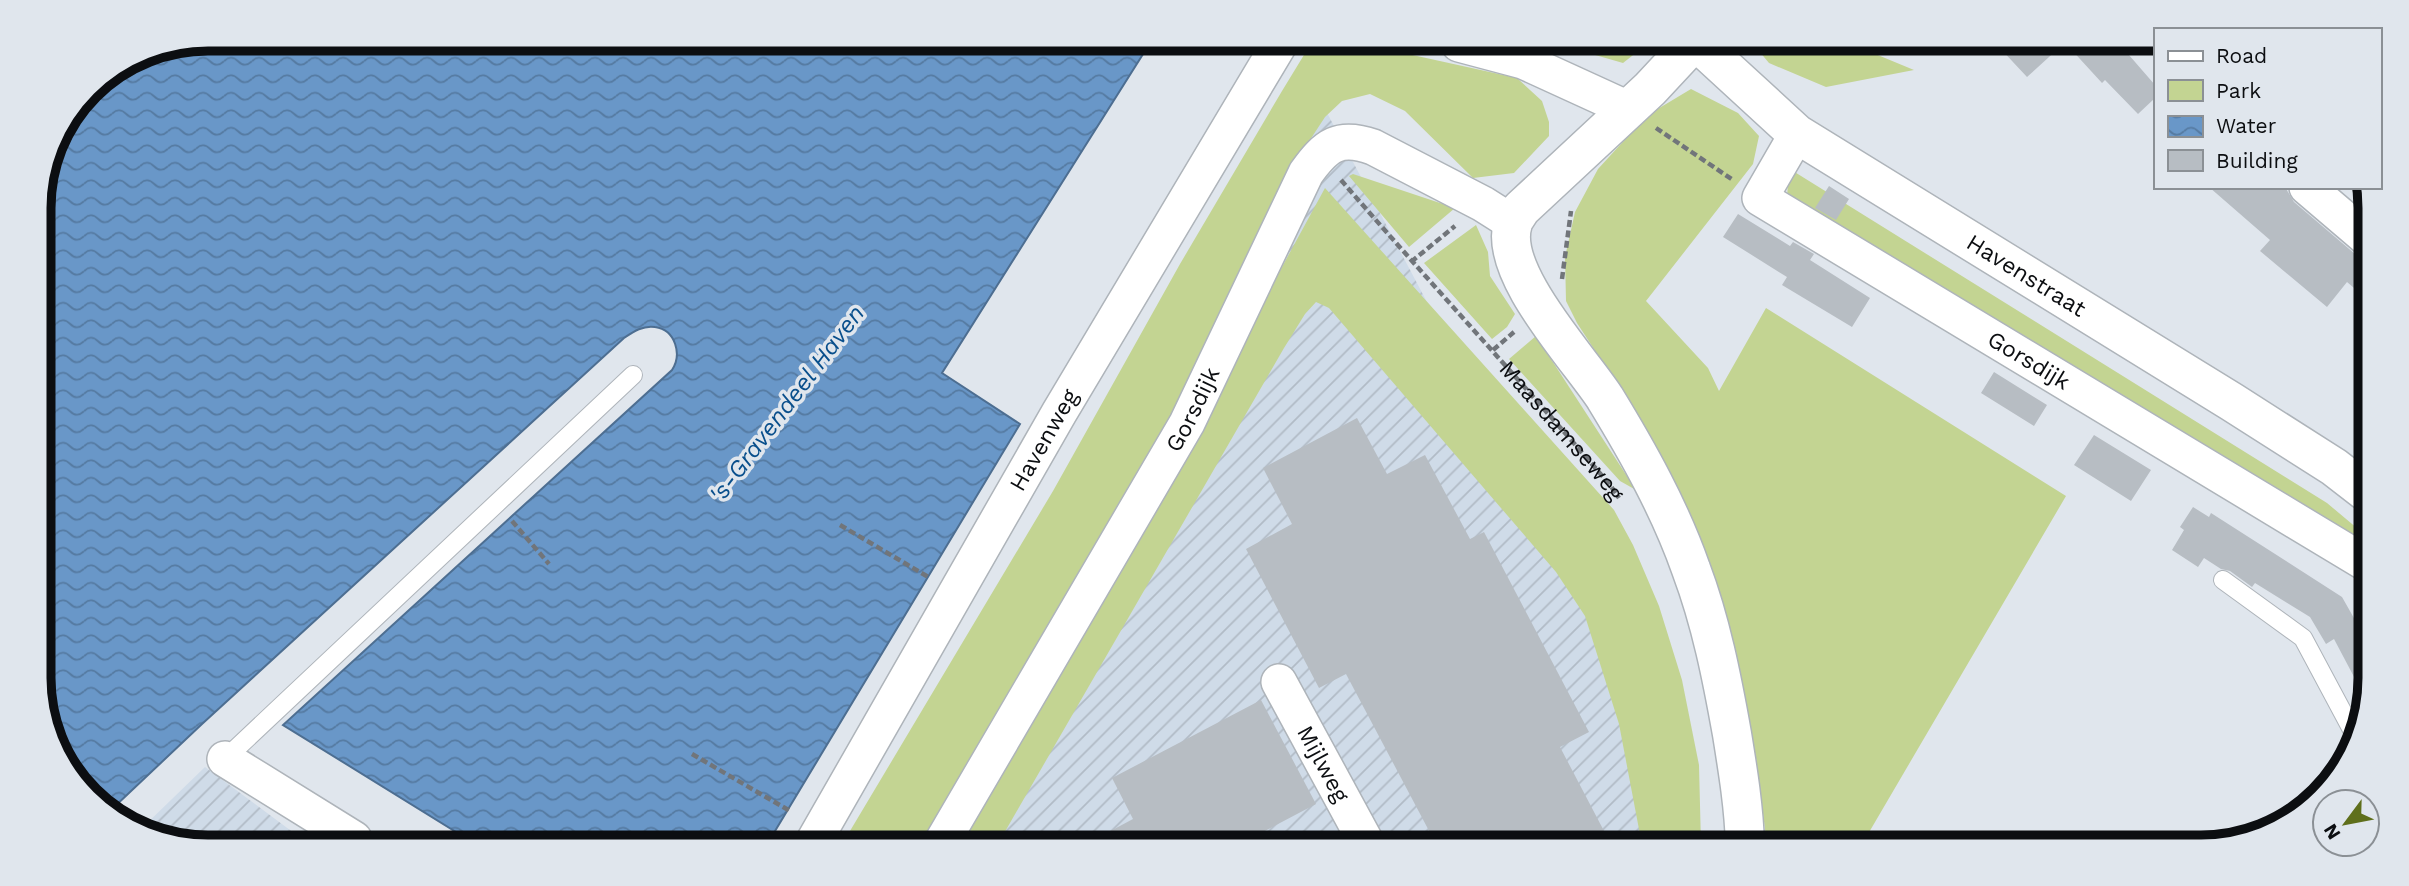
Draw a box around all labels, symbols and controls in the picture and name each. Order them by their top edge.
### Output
legend [2154,28,2381,189]
text: Road [2216,43,2267,68]
text: Park [2216,78,2261,103]
text: Water [2216,113,2277,138]
text: Building [2216,148,2298,173]
street label: Havenstraat [1962,229,2091,323]
water label: 's-Gravendeel Haven [704,300,870,508]
street label: Gorsdijk [1983,325,2075,396]
street label: Maasdamseweg [1493,355,1630,506]
street label: Gorsdijk [1160,363,1226,457]
street label: Havenweg [1004,384,1084,496]
street label: Mijlweg [1291,721,1355,808]
north arrow [2311,788,2381,858]
text: N [2319,820,2345,844]

